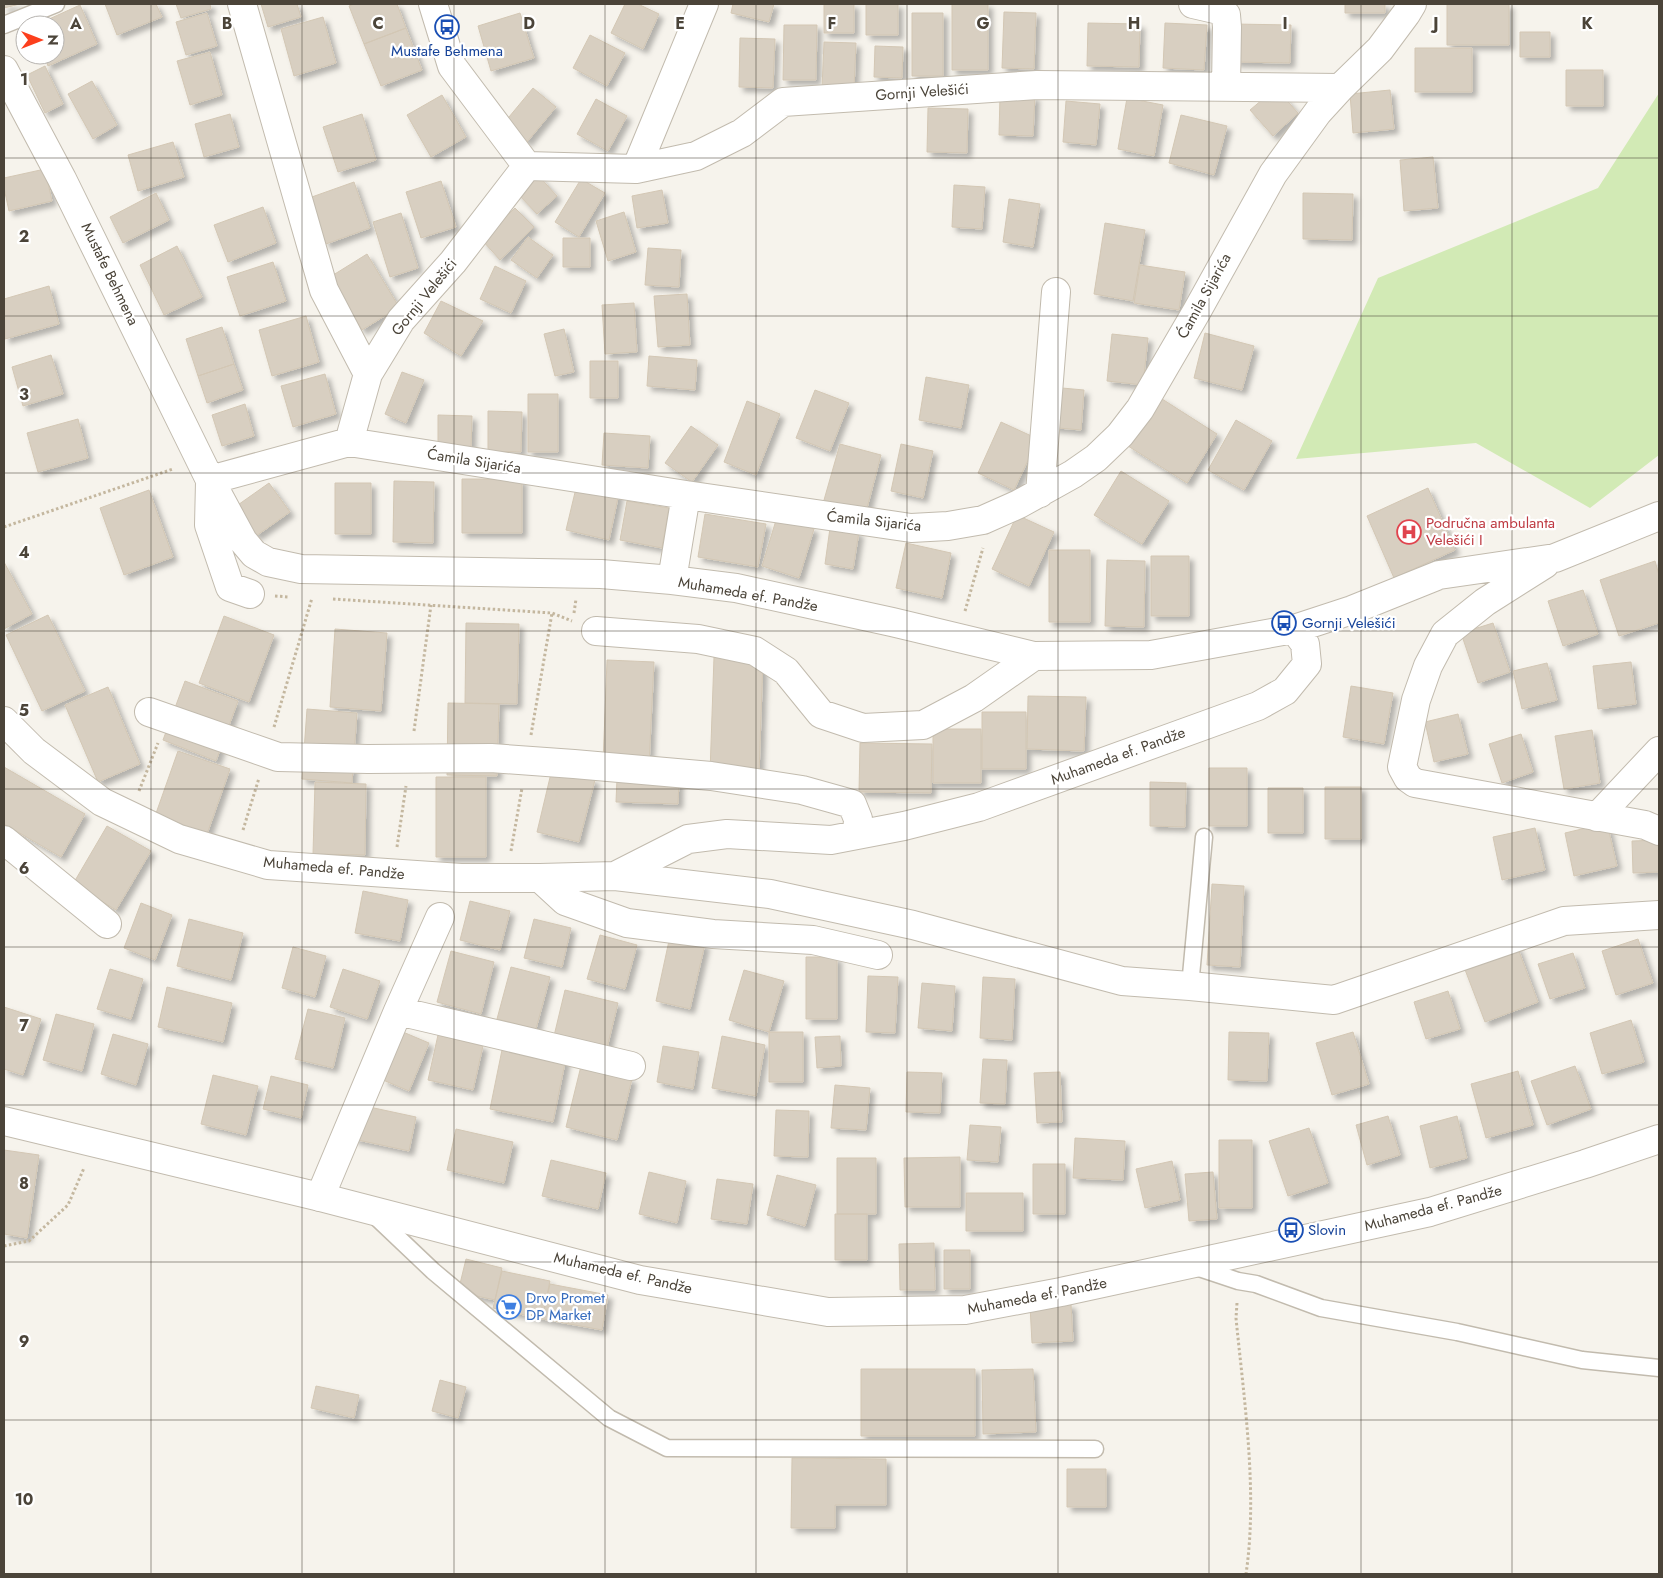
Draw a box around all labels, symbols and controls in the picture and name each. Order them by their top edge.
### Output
text: A [69,12,82,35]
text: B [222,12,232,35]
text: C [372,12,384,35]
text: D [523,12,535,35]
text: E [675,12,685,35]
text: F [828,12,836,35]
text: G [976,12,990,35]
text: H [1128,12,1140,35]
text: I [1282,12,1288,35]
text: J [1430,12,1439,35]
text: K [1581,12,1593,35]
bus stop icon: Mustafe Behmena [434,14,460,40]
north arrow [15,15,65,65]
text: N [43,34,63,46]
place label: Mustafe Behmena [391,40,503,62]
text: 1 [20,68,28,91]
street label: Gornji Velešići [875,78,969,106]
street label: Mustafe Behmena [76,219,144,329]
text: 2 [19,225,29,248]
street label: Ćamila Sijarića [1171,249,1237,343]
street label: Gornji Velešići [386,254,462,340]
text: 3 [19,383,29,406]
street label: Ćamila Sijarića [425,443,523,479]
street label: Ćamila Sijarića [826,505,922,537]
place label: Područna ambulanta Velešići I [1426,512,1555,551]
hospital icon: Područna ambulanta Velešići I [1396,519,1422,545]
text: 4 [18,541,30,564]
street label: Muhameda ef. Pandže [676,571,820,617]
bus stop icon: Gornji Velešići [1271,610,1297,636]
place label: Gornji Velešići [1302,612,1396,634]
text: 5 [19,699,29,722]
street label: Muhameda ef. Pandže [1048,721,1189,791]
street label: Muhameda ef. Pandže [262,851,406,885]
text: 6 [19,857,29,880]
text: 7 [19,1014,29,1037]
text: 8 [19,1172,29,1195]
street label: Muhameda ef. Pandže [1362,1179,1505,1237]
bus stop icon: Slovin [1278,1217,1304,1243]
place label: Slovin [1308,1219,1346,1241]
street label: Muhameda ef. Pandže [552,1246,695,1300]
street label: Muhameda ef. Pandže [965,1272,1109,1320]
place label: Drvo Promet DP Market [526,1287,605,1326]
supermarket icon: Drvo Promet DP Market [496,1294,522,1320]
text: 9 [19,1330,29,1353]
text: 10 [15,1488,33,1511]

